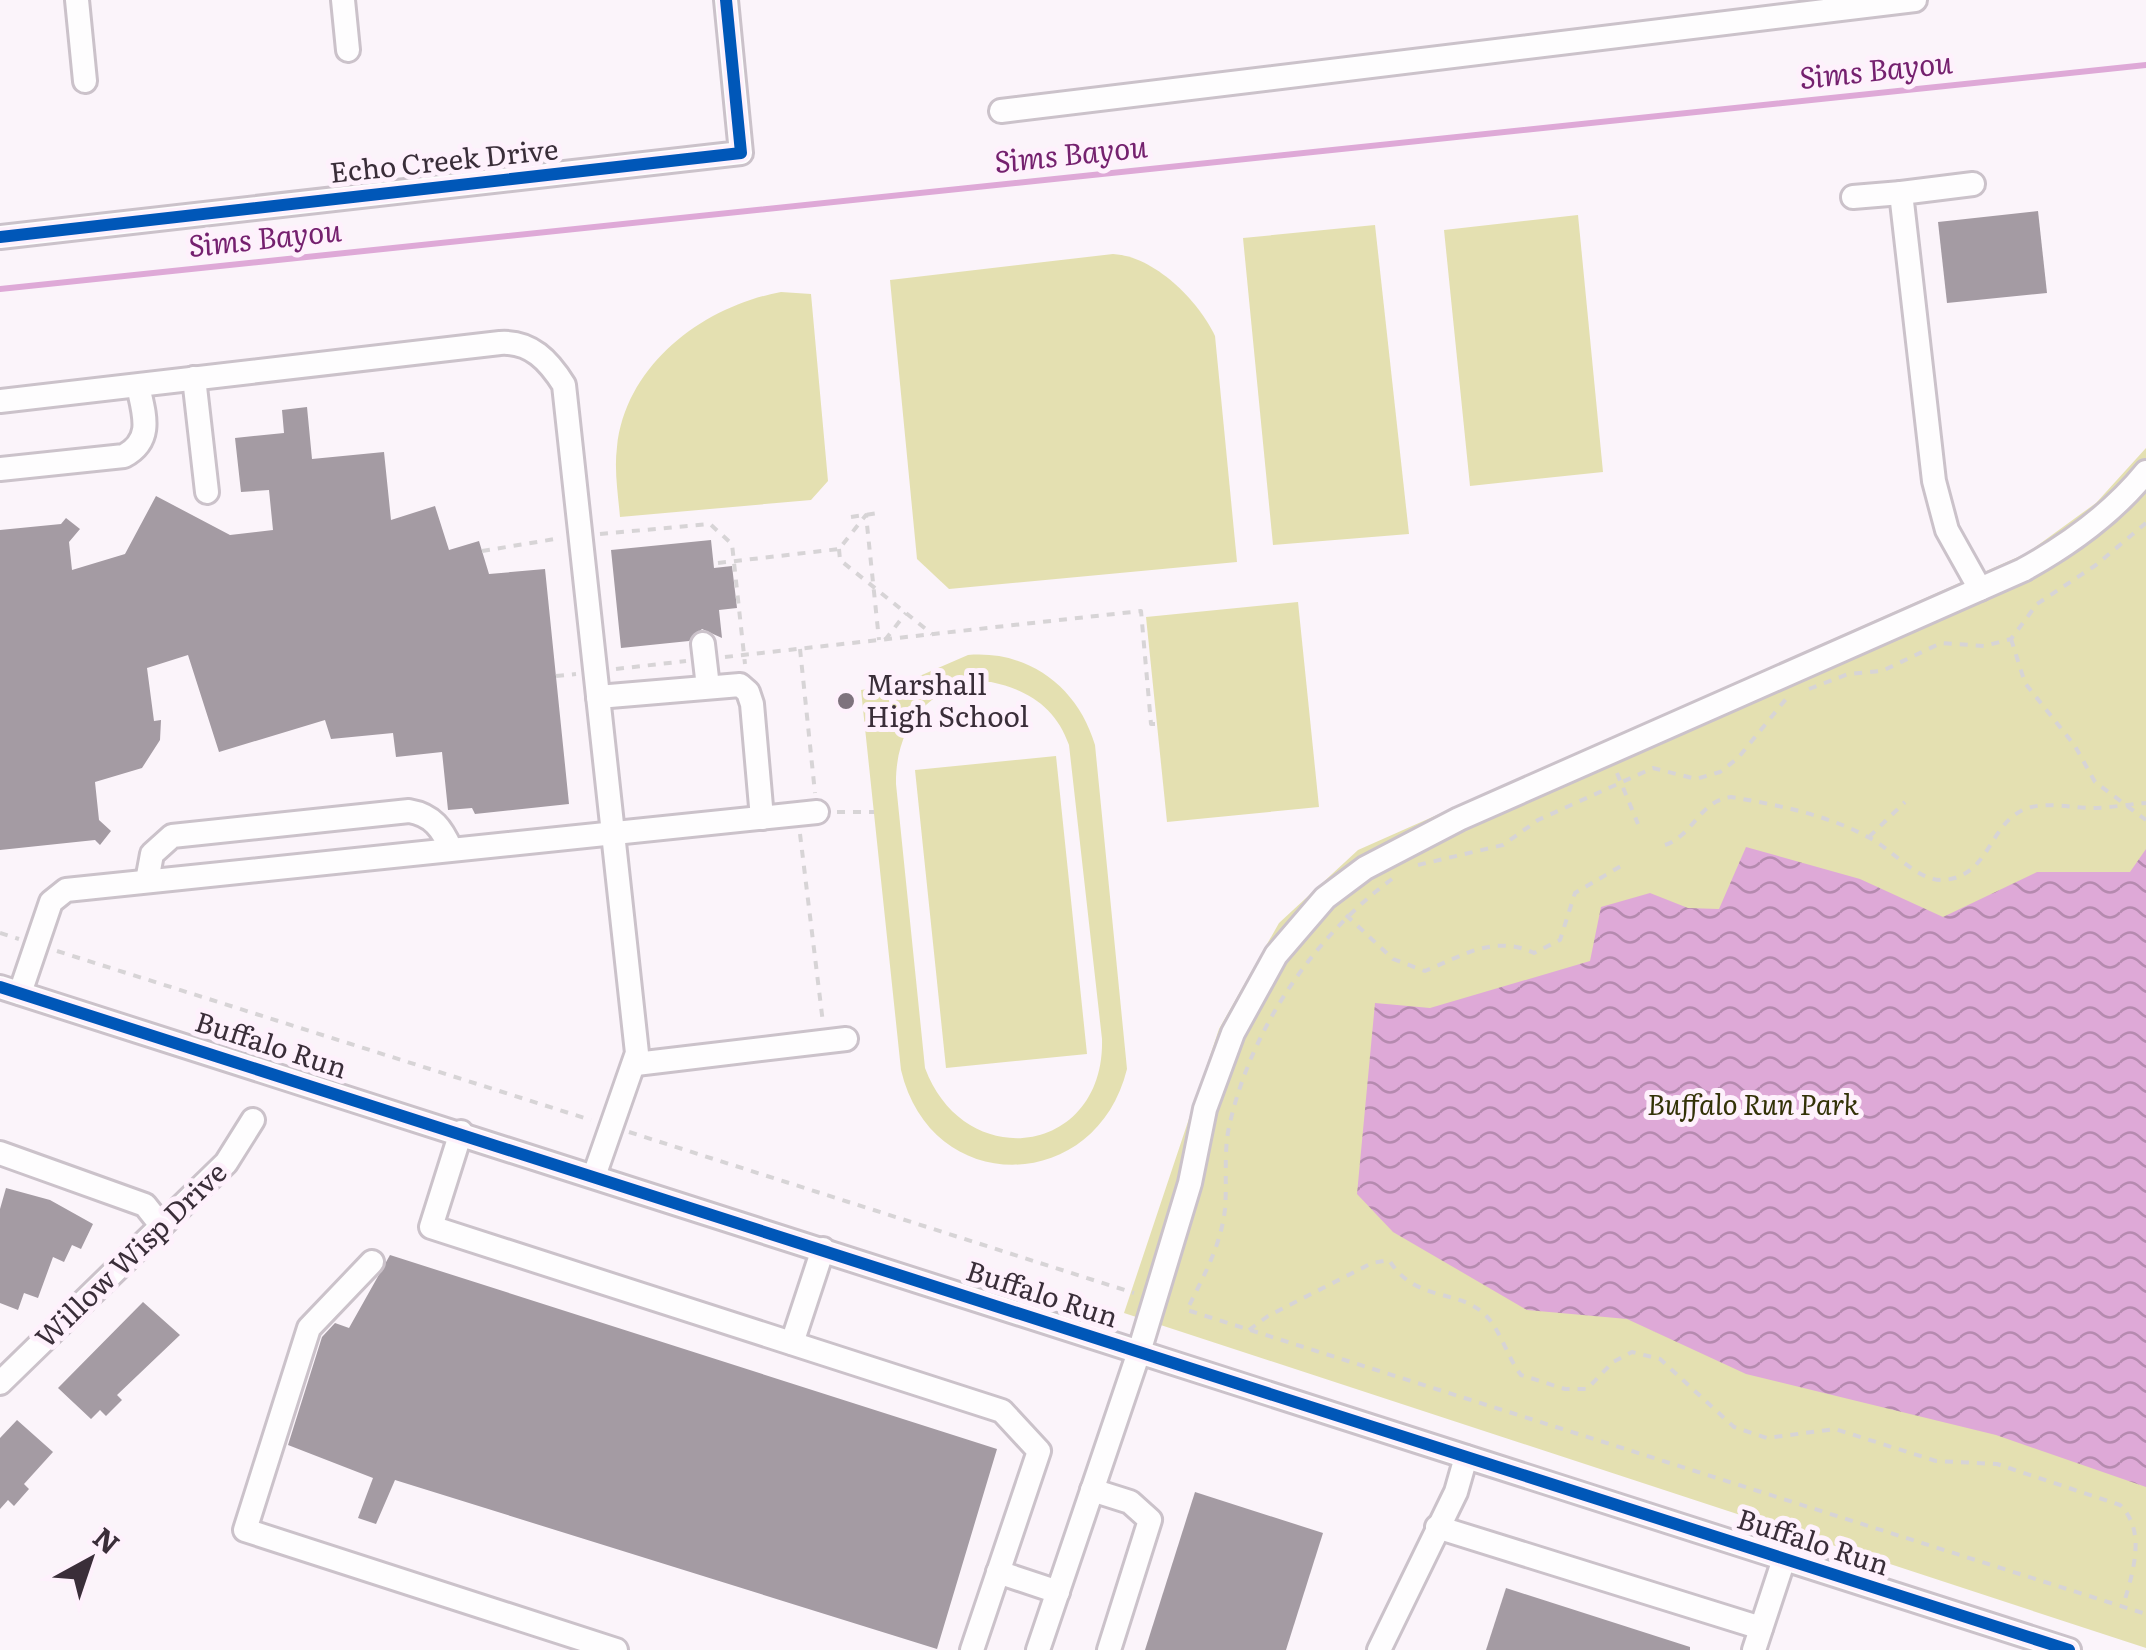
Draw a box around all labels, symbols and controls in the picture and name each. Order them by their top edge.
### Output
water label: Sims Bayou [1797,38,1955,98]
water label: Sims Bayou [992,122,1150,182]
street label: Echo Creek Drive [328,126,560,192]
water label: Sims Bayou [186,206,344,266]
place label: Marshall High School [866,662,1029,736]
marker: Marshall High School [835,690,857,712]
street label: Buffalo Run [190,999,353,1087]
park label: Buffalo Run Park [1647,1082,1860,1124]
street label: Willow Wisp Drive [24,1151,235,1356]
street label: Buffalo Run [961,1248,1124,1336]
street label: Buffalo Run [1732,1496,1895,1584]
north arrow [40,1510,140,1610]
text: N [85,1516,130,1563]

